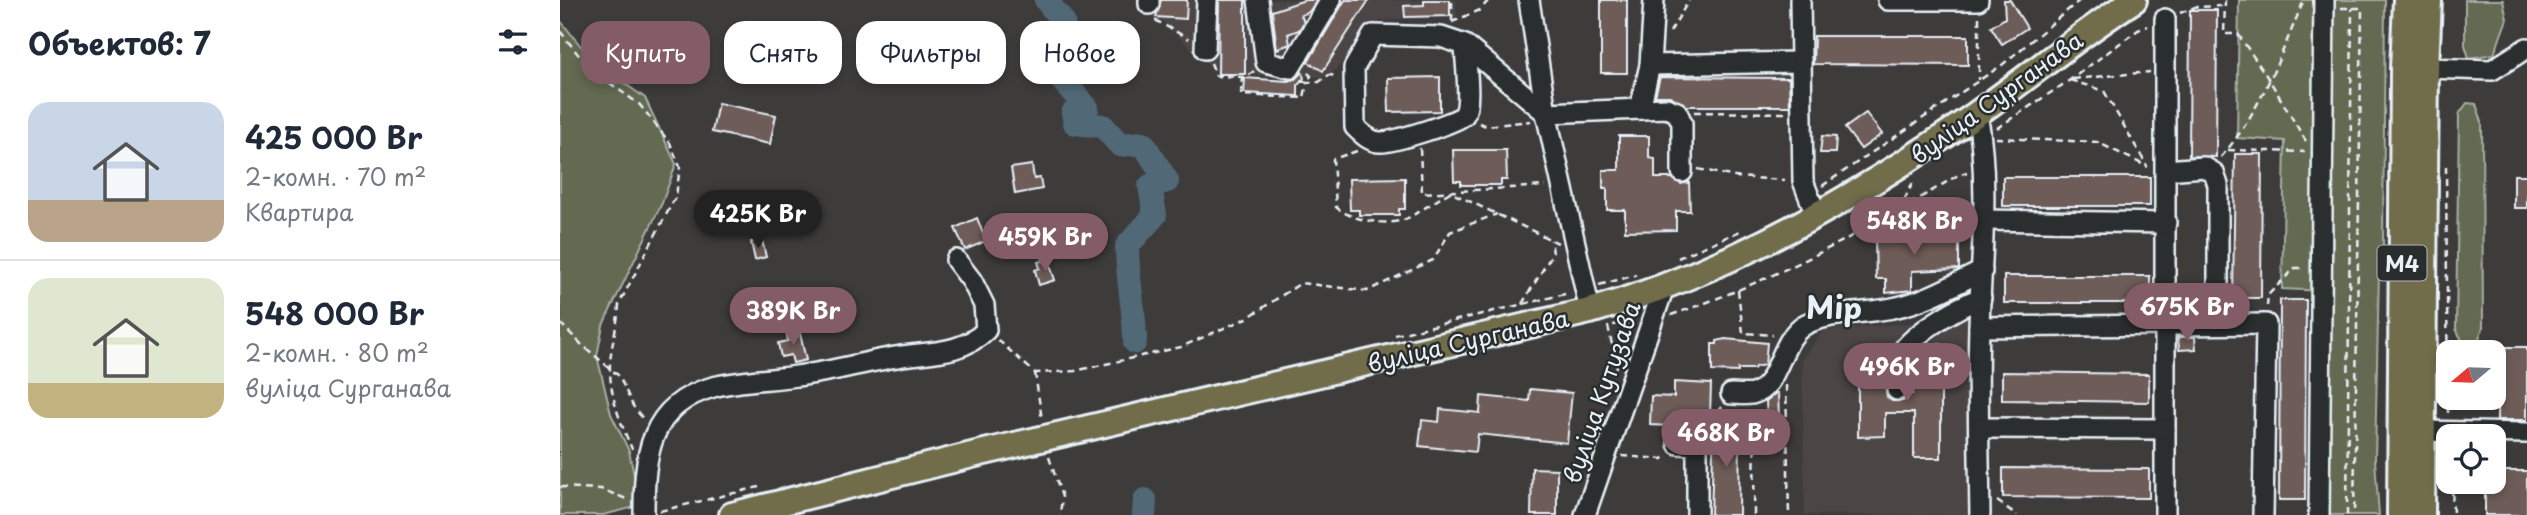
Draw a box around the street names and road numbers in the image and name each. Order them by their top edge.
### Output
street label: вуліца Сурганава [1902,22,2090,172]
road number: М4 [2378,246,2427,280]
street label: вуліца Кутузава [1554,296,1649,488]
street label: вуліца Сурганава [1364,300,1573,380]

